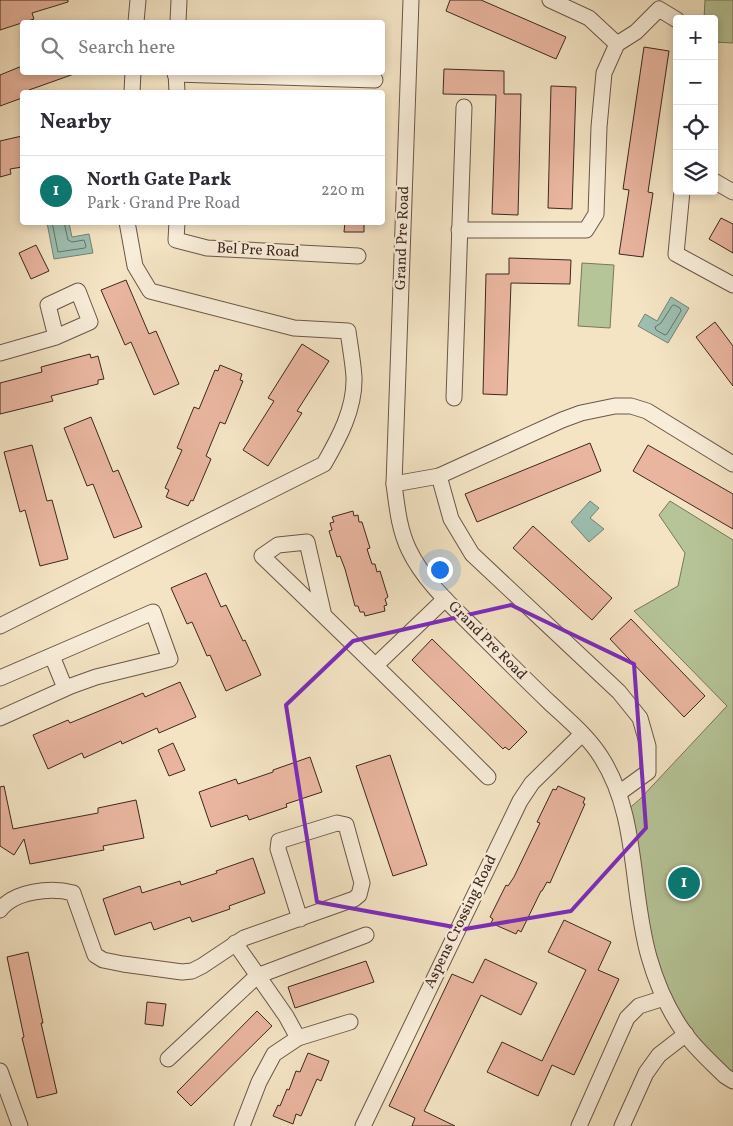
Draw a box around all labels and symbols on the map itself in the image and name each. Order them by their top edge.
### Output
street label: Grand Pre Road [391,186,415,290]
street label: Bel Pre Road [216,238,300,264]
your location [427,557,453,583]
street label: Grand Pre Road [443,597,531,685]
street label: Aspens Crossing Road [420,852,502,992]
pin: 1 [668,864,700,902]

